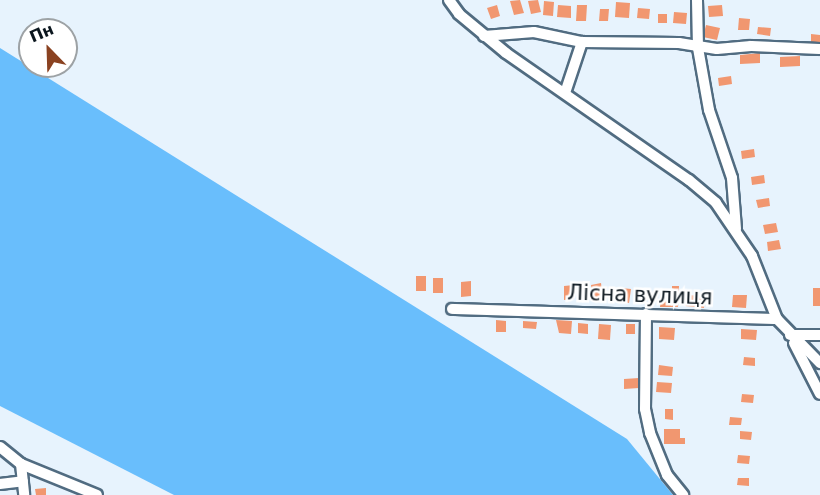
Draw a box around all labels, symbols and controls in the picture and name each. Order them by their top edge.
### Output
north arrow [18,18,78,78]
text: Пн [27,19,57,46]
street label: Лісна вулиця [567,280,713,310]

